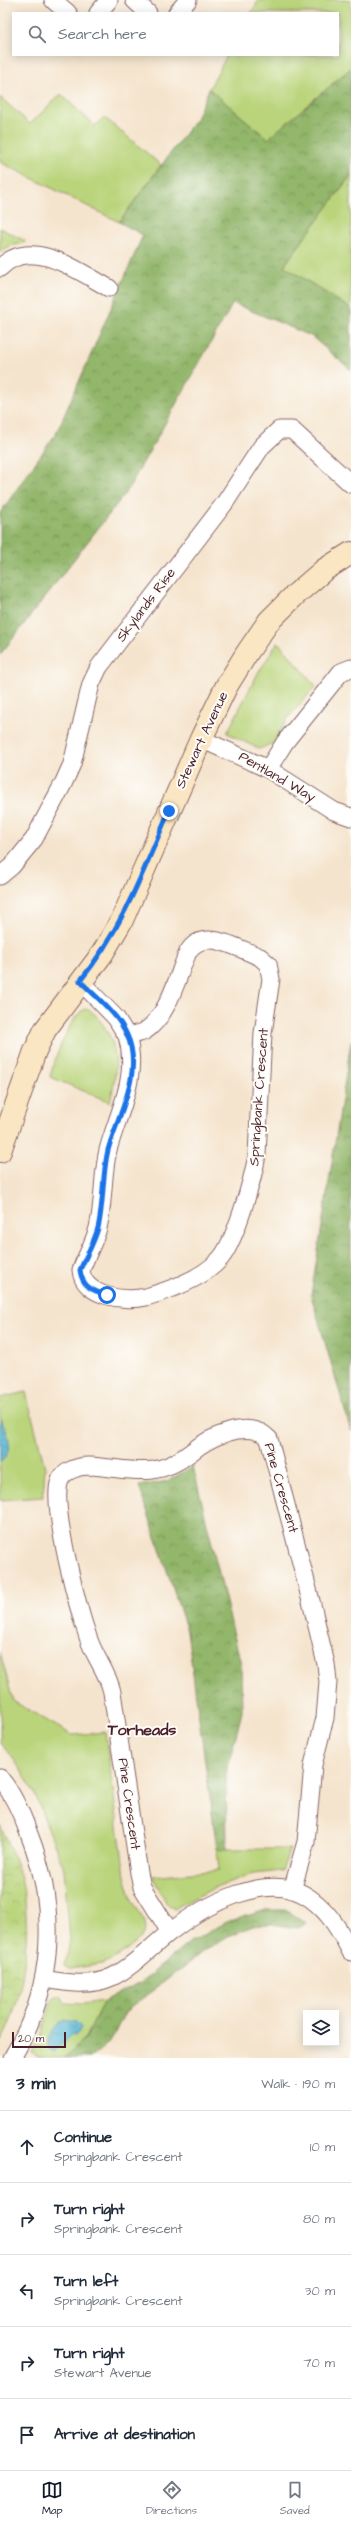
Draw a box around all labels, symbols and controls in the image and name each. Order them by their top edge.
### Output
search box [12,12,339,56]
icon: search [26,23,48,45]
text: Search here [58,24,147,45]
street label: Skylands Rise [111,563,181,646]
street label: Stewart Avenue [171,688,233,792]
street label: Pentland Way [235,747,320,807]
route end [160,802,178,820]
street label: Springbank Crescent [244,1027,274,1167]
route start [98,1286,116,1304]
street label: Pine Crescent [259,1441,303,1536]
district label: Torheads [107,1719,176,1741]
street label: Pine Crescent [113,1757,145,1852]
map controls [303,2010,339,2046]
button: layers [303,2010,339,2046]
scale bar [12,2030,66,2049]
text: 20 m [18,2031,44,2046]
text: 3 min [16,2072,56,2096]
text: Walk · 190 m [261,2075,335,2093]
text: Continue [54,2127,112,2148]
icon: ahead [16,2136,38,2158]
text: 10 m [310,2138,335,2156]
text: Springbank Crescent [54,2148,183,2166]
text: Turn right [54,2199,125,2220]
icon: right [16,2208,38,2230]
text: 80 m [303,2210,335,2228]
text: Springbank Crescent [54,2220,183,2238]
text: Turn left [54,2271,118,2292]
icon: left [16,2280,38,2302]
text: 30 m [305,2282,335,2300]
text: Springbank Crescent [54,2292,183,2310]
text: Turn right [54,2343,125,2364]
icon: right [16,2352,38,2374]
text: 70 m [303,2354,335,2372]
text: Stewart Avenue [54,2364,152,2382]
icon: arrive [16,2424,38,2446]
text: Arrive at destination [54,2424,195,2445]
tab: Map [41,2479,63,2518]
tab: Directions [146,2479,197,2518]
tab: Saved [280,2479,310,2518]

